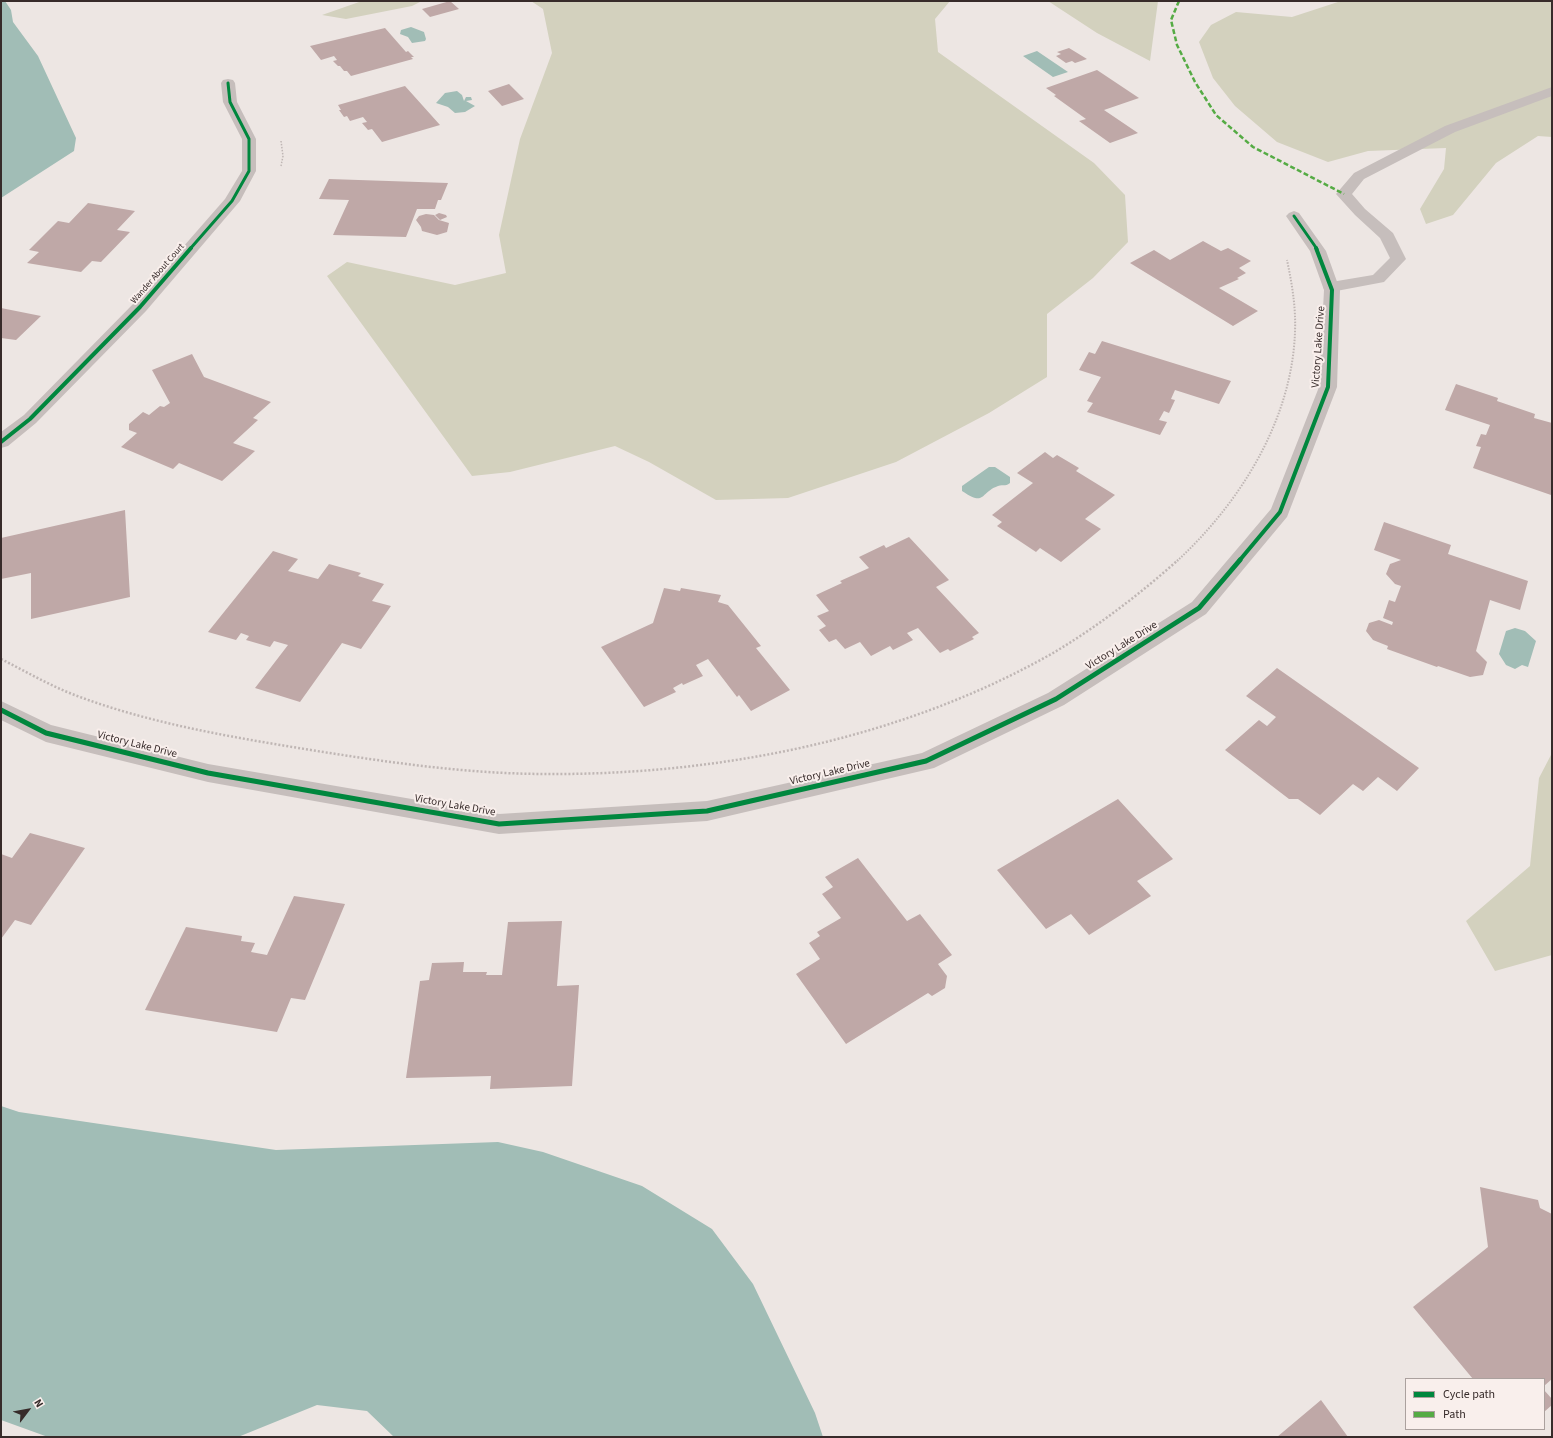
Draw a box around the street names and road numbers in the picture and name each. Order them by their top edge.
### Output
street label: Wander About Court [129,242,187,306]
street label: Victory Lake Drive [1310,306,1328,388]
street label: Victory Lake Drive [1084,619,1160,673]
street label: Victory Lake Drive [96,729,178,761]
street label: Victory Lake Drive [789,757,871,789]
street label: Victory Lake Drive [414,792,496,820]

